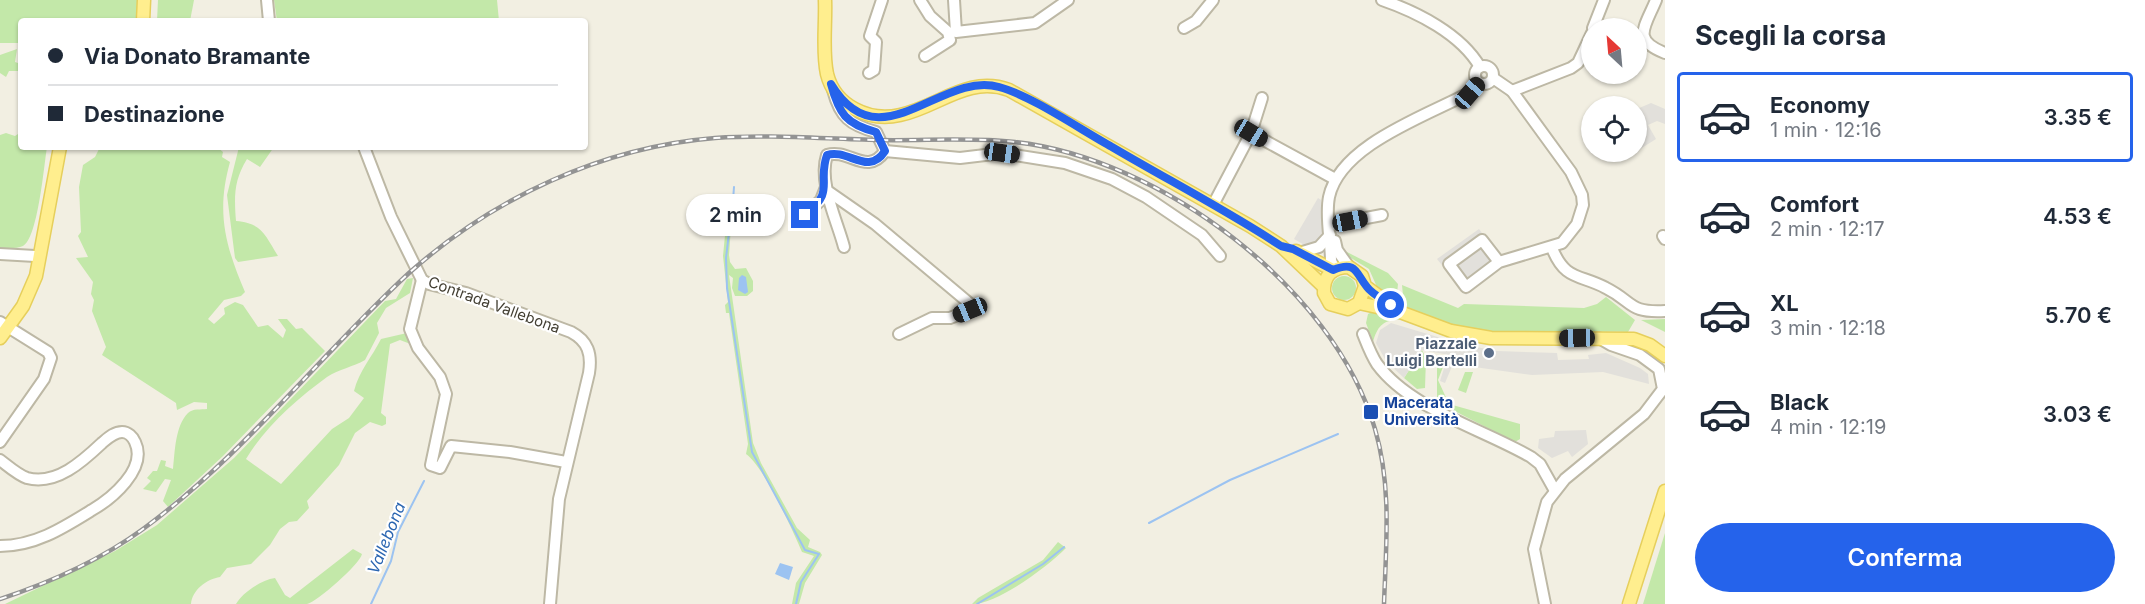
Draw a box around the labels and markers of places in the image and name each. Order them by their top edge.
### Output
place label: Piazzale Luigi Bertelli [1386,334,1477,370]
marker: Piazzale Luigi Bertelli [1482,346,1496,360]
place label: Macerata Università [1384,393,1459,429]
marker: Macerata Università [1362,403,1380,421]

